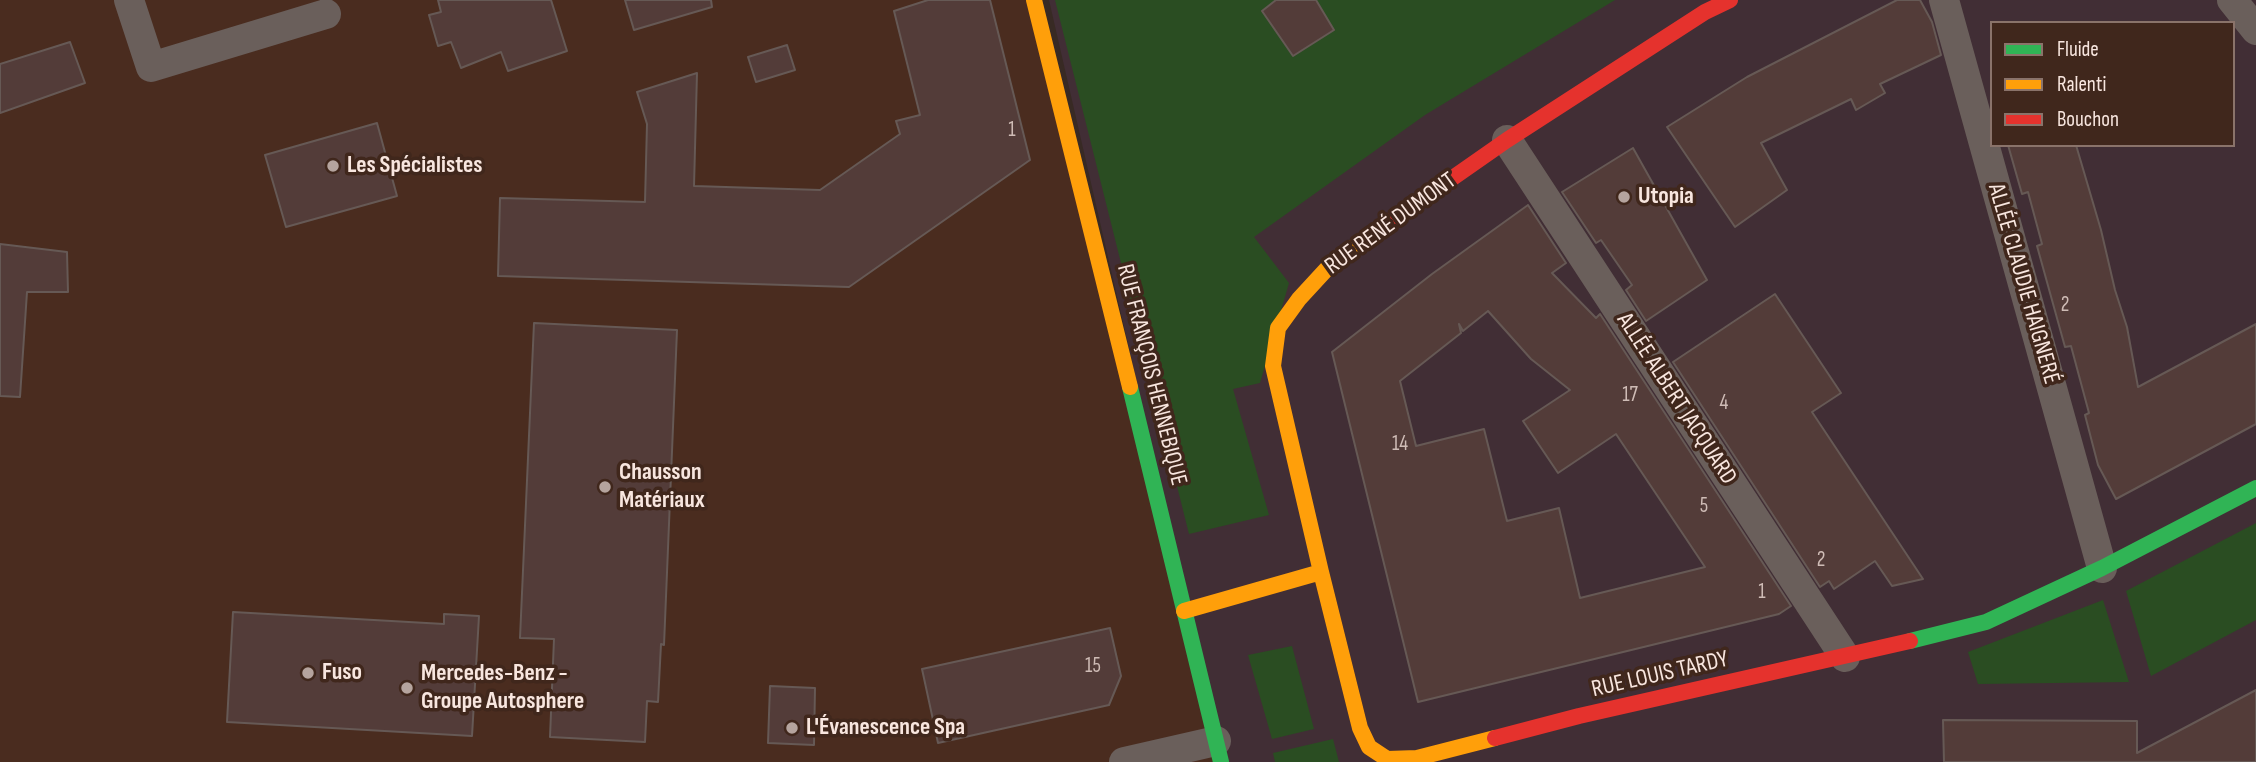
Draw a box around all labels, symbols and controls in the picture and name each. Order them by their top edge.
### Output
legend [1990,21,2235,147]
text: Fluide [2057,37,2099,62]
text: Ralenti [2057,72,2106,97]
text: Bouchon [2057,107,2119,132]
house number: 1 [1008,118,1016,144]
place label: Les Spécialistes [347,152,482,180]
marker: Les Spécialistes [325,158,341,174]
street label: RUE RENÉ DUMONT [1320,167,1462,281]
street label: ALLÉE CLAUDIE HAIGNERÉ [1981,180,2065,388]
place label: Utopia [1638,183,1694,211]
marker: Utopia [1616,189,1632,205]
street label: RUE FRANÇOIS HENNEBIQUE [1110,261,1192,489]
house number: 2 [2061,293,2069,319]
street label: ALLÉE ALBERT JACQUARD [1610,308,1742,490]
house number: 17 [1622,383,1638,409]
house number: 4 [1720,391,1728,417]
house number: 14 [1392,432,1408,458]
place label: Chausson Matériaux [619,459,705,515]
marker: Chausson Matériaux [597,479,613,495]
house number: 5 [1700,494,1708,520]
house number: 2 [1817,548,1825,574]
house number: 1 [1758,580,1766,606]
street label: RUE LOUIS TARDY [1589,645,1731,705]
house number: 15 [1085,654,1101,680]
place label: Fuso [322,659,362,687]
place label: Mercedes-Benz - Groupe Autosphere [421,660,584,716]
marker: Fuso [300,665,316,681]
marker: Mercedes-Benz - Groupe Autosphere [399,680,415,696]
place label: L'Évanescence Spa [806,714,965,742]
marker: L'Évanescence Spa [784,720,800,736]

